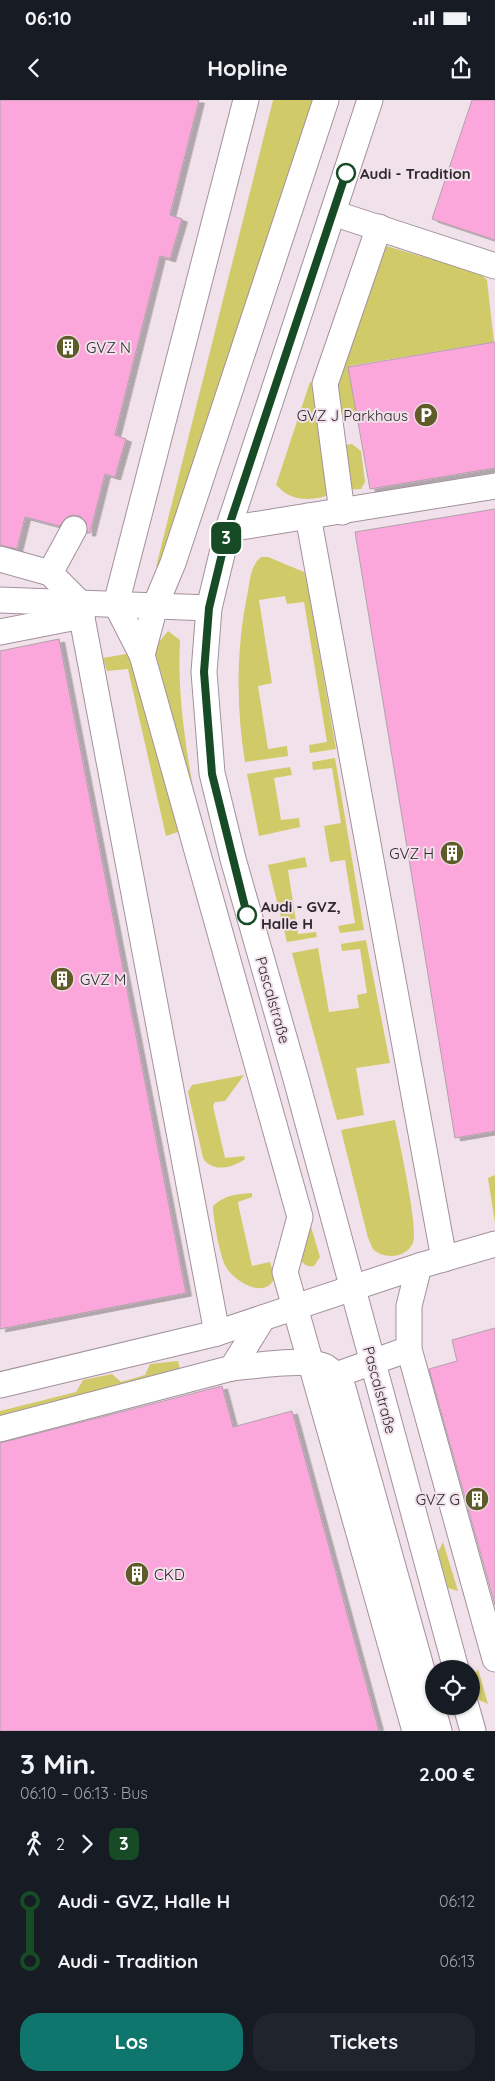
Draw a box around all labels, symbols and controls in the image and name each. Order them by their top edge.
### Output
text: 06:10 [25,6,71,30]
icon: back [20,54,48,82]
text: Hopline [207,54,288,82]
icon: share [447,54,475,82]
marker: Audi - Tradition [336,163,356,183]
place label: Audi - Tradition [360,164,471,183]
building icon: GVZ N [55,334,81,360]
place label: GVZ N [86,338,131,357]
parking icon: GVZ J Parkhaus [413,402,439,428]
place label: GVZ J Parkhaus [297,406,408,425]
line badge: 3 [210,522,242,554]
text: 3 [221,526,231,549]
building icon: GVZ H [439,840,465,866]
place label: GVZ H [389,844,434,863]
place label: Audi - GVZ, Halle H [261,897,341,933]
marker: Audi - GVZ, Halle H [237,905,257,925]
street label: Pascalstraße [252,954,294,1046]
building icon: GVZ M [49,966,75,992]
place label: GVZ M [80,970,126,989]
street label: Pascalstraße [359,1344,401,1436]
building icon: GVZ G [464,1486,490,1512]
place label: GVZ G [416,1490,460,1509]
building icon: CKD [124,1561,150,1587]
place label: CKD [154,1565,185,1584]
map controls [425,1660,480,1715]
button: locate [425,1660,480,1715]
text: 3 Min. [20,1746,96,1781]
text: 2.00 € [419,1762,475,1786]
text: 06:10 – 06:13 · Bus [20,1783,148,1803]
icon: walk [20,1830,48,1858]
icon: forward [73,1830,101,1858]
text: 3 [119,1832,129,1855]
text: 2 [56,1834,65,1854]
text: Audi - GVZ, Halle H [58,1889,230,1913]
text: 06:12 [439,1891,475,1911]
text: Audi - Tradition [58,1949,198,1973]
text: 06:13 [440,1951,475,1971]
button: Los [20,2013,243,2071]
button: Tickets [253,2013,475,2071]

